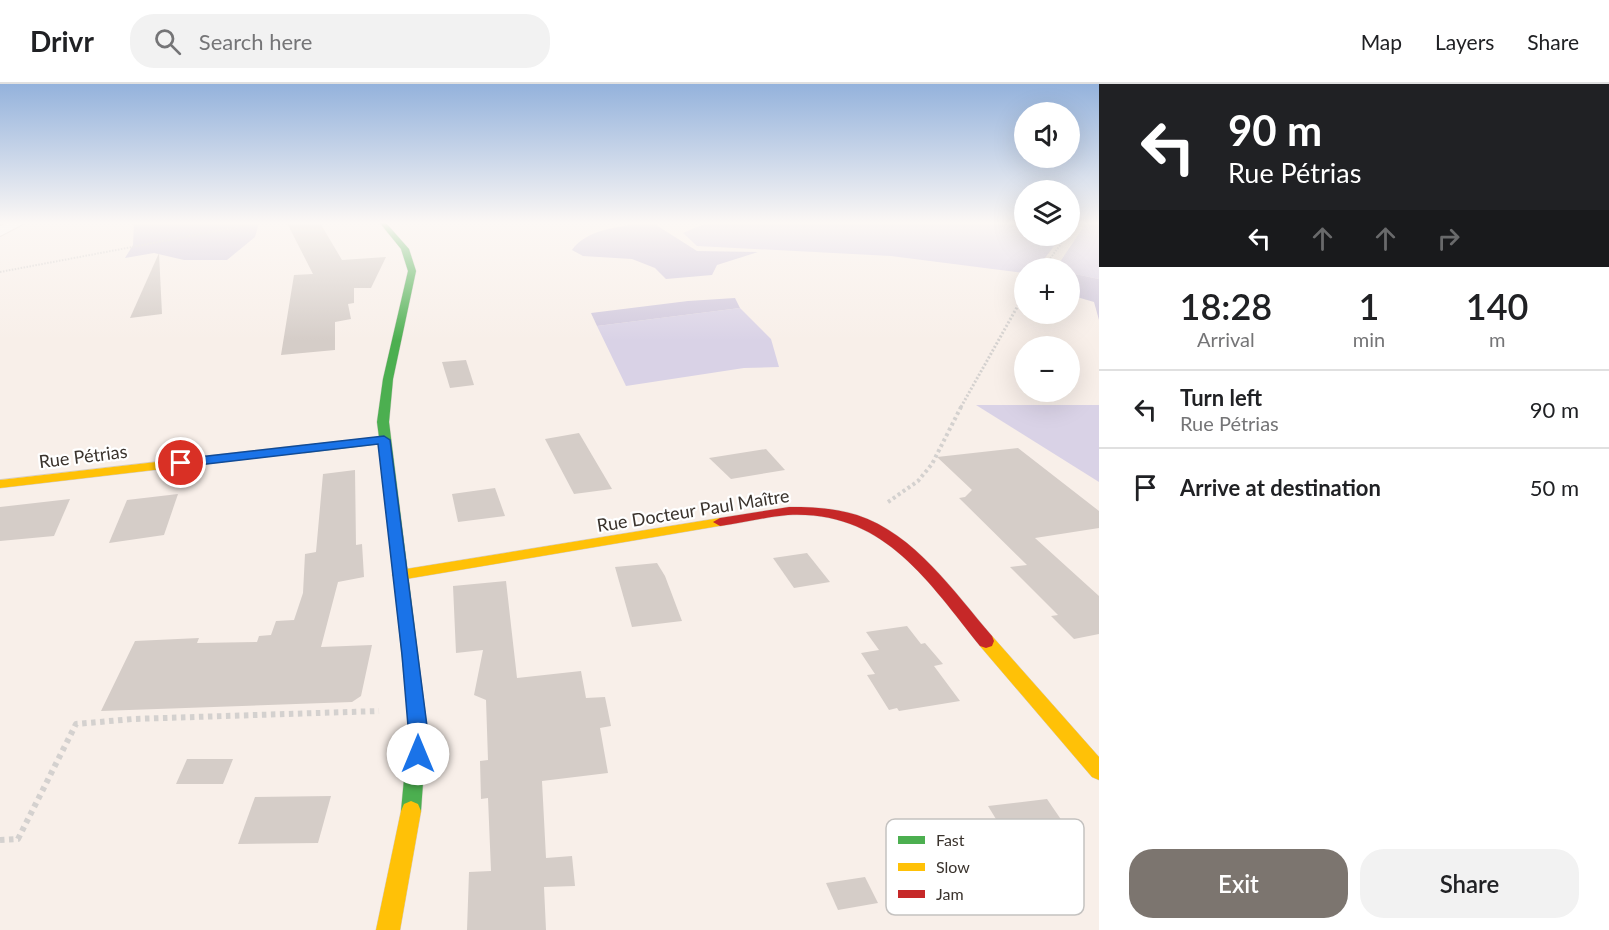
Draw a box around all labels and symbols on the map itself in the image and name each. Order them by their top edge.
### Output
pin [155,437,206,488]
street label: Rue Pétrias [38,440,129,472]
street label: Rue Docteur Paul Maître [595,484,791,536]
position arrow [386,722,450,786]
legend [886,819,1084,915]
text: Fast [936,830,965,849]
text: Slow [936,857,970,876]
text: Jam [936,884,964,903]

